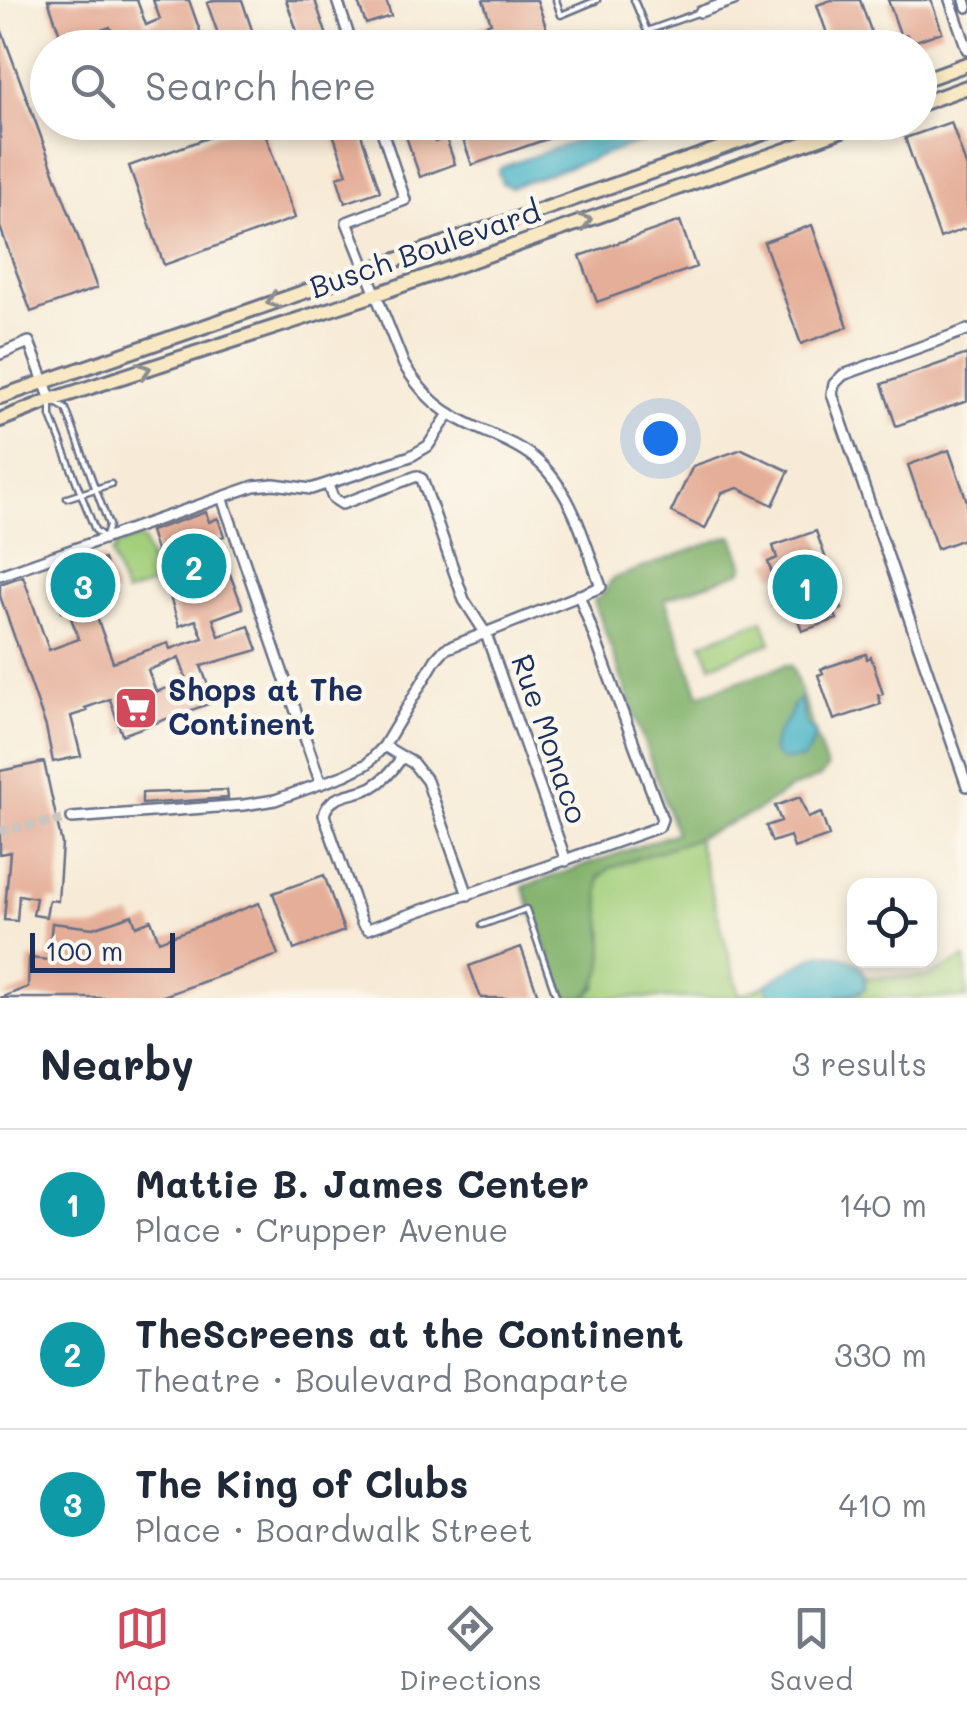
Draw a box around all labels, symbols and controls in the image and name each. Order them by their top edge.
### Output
search box [30,30,937,140]
icon: search [65,58,120,113]
text: Search here [145,60,376,110]
street label: Busch Boulevard [304,190,545,306]
one-way arrow [575,212,592,233]
one-way arrow [266,289,283,310]
one-way arrow [135,361,152,381]
your location [635,413,686,464]
pin: 2 [162,528,226,604]
pin: 3 [51,548,116,622]
pin: 1 [772,550,838,624]
street label: Rue Monaco [503,649,598,828]
place label: Shops at The Continent [168,669,363,743]
supermarket icon: Shops at The Continent [113,685,159,731]
map controls [847,878,937,968]
button: locate [847,878,937,968]
scale bar [30,928,175,973]
text: 100 m [45,932,123,968]
text: Nearby [40,1036,194,1091]
text: 3 results [791,1042,927,1084]
text: Mattie B. James Center [135,1158,589,1208]
text: 1 [65,1183,80,1225]
text: 140 m [838,1183,927,1225]
text: Place · Crupper Avenue [135,1208,508,1250]
text: TheScreens at the Continent [135,1308,684,1358]
text: 2 [64,1333,81,1375]
text: 330 m [834,1333,927,1375]
text: Theatre · Boulevard Bonaparte [135,1358,629,1400]
text: The King of Clubs [135,1458,468,1508]
text: 3 [63,1483,82,1525]
text: 410 m [838,1483,927,1525]
text: Place · Boardwalk Street [135,1508,533,1550]
tab: Map [114,1601,171,1697]
tab: Directions [399,1601,542,1697]
tab: Saved [770,1601,853,1697]

